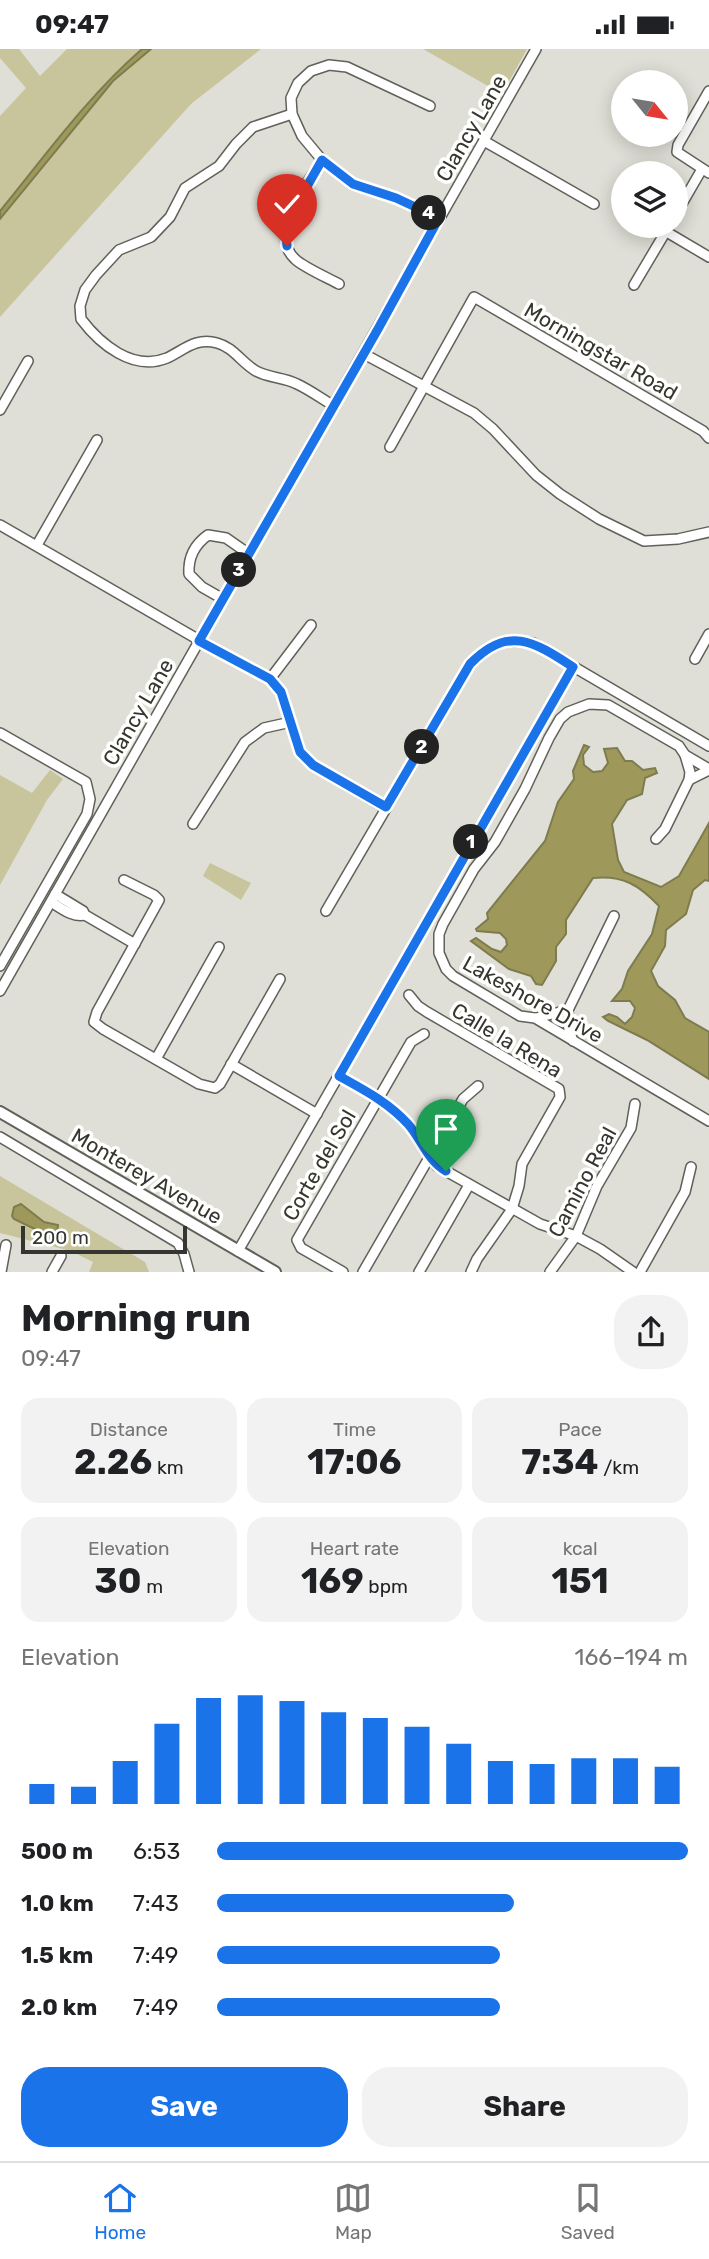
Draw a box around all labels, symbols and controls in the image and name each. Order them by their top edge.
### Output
text: 09:47 [35,9,109,40]
street label: Clancy Lane [430,70,512,186]
north arrow [611,70,688,147]
map controls [611,70,688,238]
button: layers [611,161,688,238]
pin [257,174,317,246]
icon: check [268,185,306,223]
pin: 4 [412,195,446,231]
text: 4 [422,201,435,224]
street label: Morningstar Road [520,297,682,405]
pin: 3 [222,553,256,587]
text: 3 [232,558,245,581]
street label: Clancy Lane [97,654,179,770]
pin: 2 [404,729,440,765]
text: 2 [415,735,428,758]
pin: 1 [454,825,489,859]
text: 1 [466,830,475,853]
street label: Lakeshore Drive [459,950,607,1048]
street label: Calle la Rena [447,997,567,1083]
pin [416,1099,476,1171]
street label: Corte del Sol [277,1105,361,1225]
icon: arrive [427,1110,465,1148]
street label: Monterey Avenue [67,1123,227,1229]
street label: Camino Real [542,1123,622,1241]
scale bar [21,1223,187,1255]
text: 200 m [32,1226,89,1249]
text: Morning run [21,1295,251,1341]
button: share [614,1295,688,1369]
text: 09:47 [21,1344,81,1372]
text: Distance [90,1418,168,1441]
text: Time [333,1418,376,1441]
text: Pace [558,1418,602,1441]
text: 2.26 [74,1441,152,1483]
text: 17:06 [307,1441,402,1483]
text: 7:34 [521,1441,599,1483]
text: km [152,1456,184,1479]
text: /km [599,1456,639,1479]
text: Elevation [88,1537,170,1560]
text: Heart rate [310,1537,399,1560]
text: kcal [563,1537,598,1560]
text: 30 [95,1560,141,1602]
text: 169 [301,1560,364,1602]
text: 151 [552,1560,609,1602]
text: m [141,1575,163,1598]
text: bpm [364,1575,408,1598]
text: Elevation [21,1643,120,1671]
text: 166–194 m [575,1643,688,1671]
text: 500 m [21,1837,93,1865]
text: 6:53 [133,1837,180,1865]
text: 1.0 km [21,1889,94,1917]
text: 7:43 [133,1889,179,1917]
text: 1.5 km [21,1941,93,1969]
text: 7:49 [133,1941,178,1969]
text: 2.0 km [21,1993,97,2021]
text: 7:49 [133,1993,178,2021]
button: Save [21,2067,348,2147]
button: Share [362,2067,688,2147]
tab: Home [94,2179,146,2244]
tab: Map [334,2179,372,2244]
tab: Saved [561,2179,615,2244]

